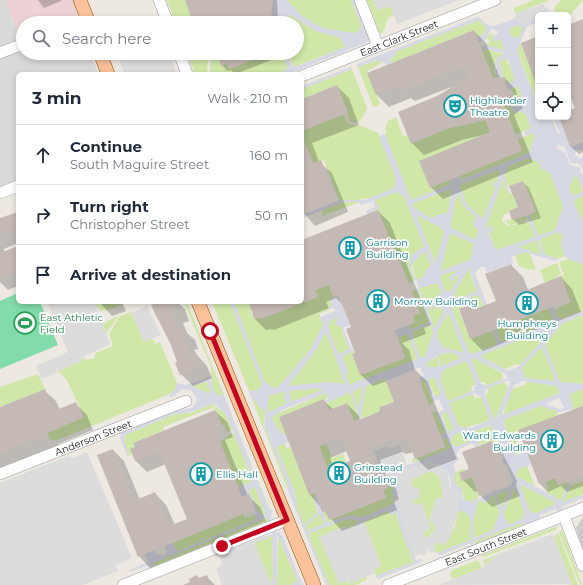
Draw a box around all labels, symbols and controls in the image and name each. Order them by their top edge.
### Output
map controls [535,12,571,120]
button: + [535,12,571,48]
search box [16,16,304,60]
street label: East Clark Street [358,17,440,59]
icon: search [30,27,52,49]
text: Search here [62,29,151,48]
button: − [535,48,571,84]
button: locate [535,84,571,120]
text: 3 min [32,88,82,108]
text: Walk · 210 m [207,90,288,106]
theatre icon: Highlander Theatre [442,93,468,119]
place label: Highlander Theatre [470,94,527,119]
text: Continue [70,137,142,156]
icon: ahead [32,144,54,166]
text: 160 m [250,147,288,163]
text: South Maguire Street [70,156,209,172]
text: Turn right [70,197,149,216]
icon: right [32,204,54,226]
text: 50 m [255,207,288,223]
text: Christopher Street [70,216,190,232]
building icon: Garrison Building [337,235,363,261]
place label: Garrison Building [366,236,409,261]
icon: arrive [32,264,54,286]
text: Arrive at destination [70,265,231,284]
building icon: Morrow Building [365,288,391,314]
building icon: Humphreys Building [514,290,540,316]
place label: Morrow Building [394,295,478,308]
sports icon: East Athletic Field [12,310,38,336]
place label: East Athletic Field [40,311,103,336]
place label: Humphreys Building [497,317,557,342]
route start [201,322,219,340]
street label: Anderson Street [53,417,133,458]
building icon: Ward Edwards Building [539,428,565,454]
place label: Ward Edwards Building [463,429,536,454]
building icon: Grinstead Building [326,460,352,486]
building icon: Ellis Hall [188,461,214,487]
place label: Grinstead Building [354,461,402,486]
place label: Ellis Hall [216,468,258,481]
street label: East South Street [443,524,529,568]
route end [213,537,231,555]

